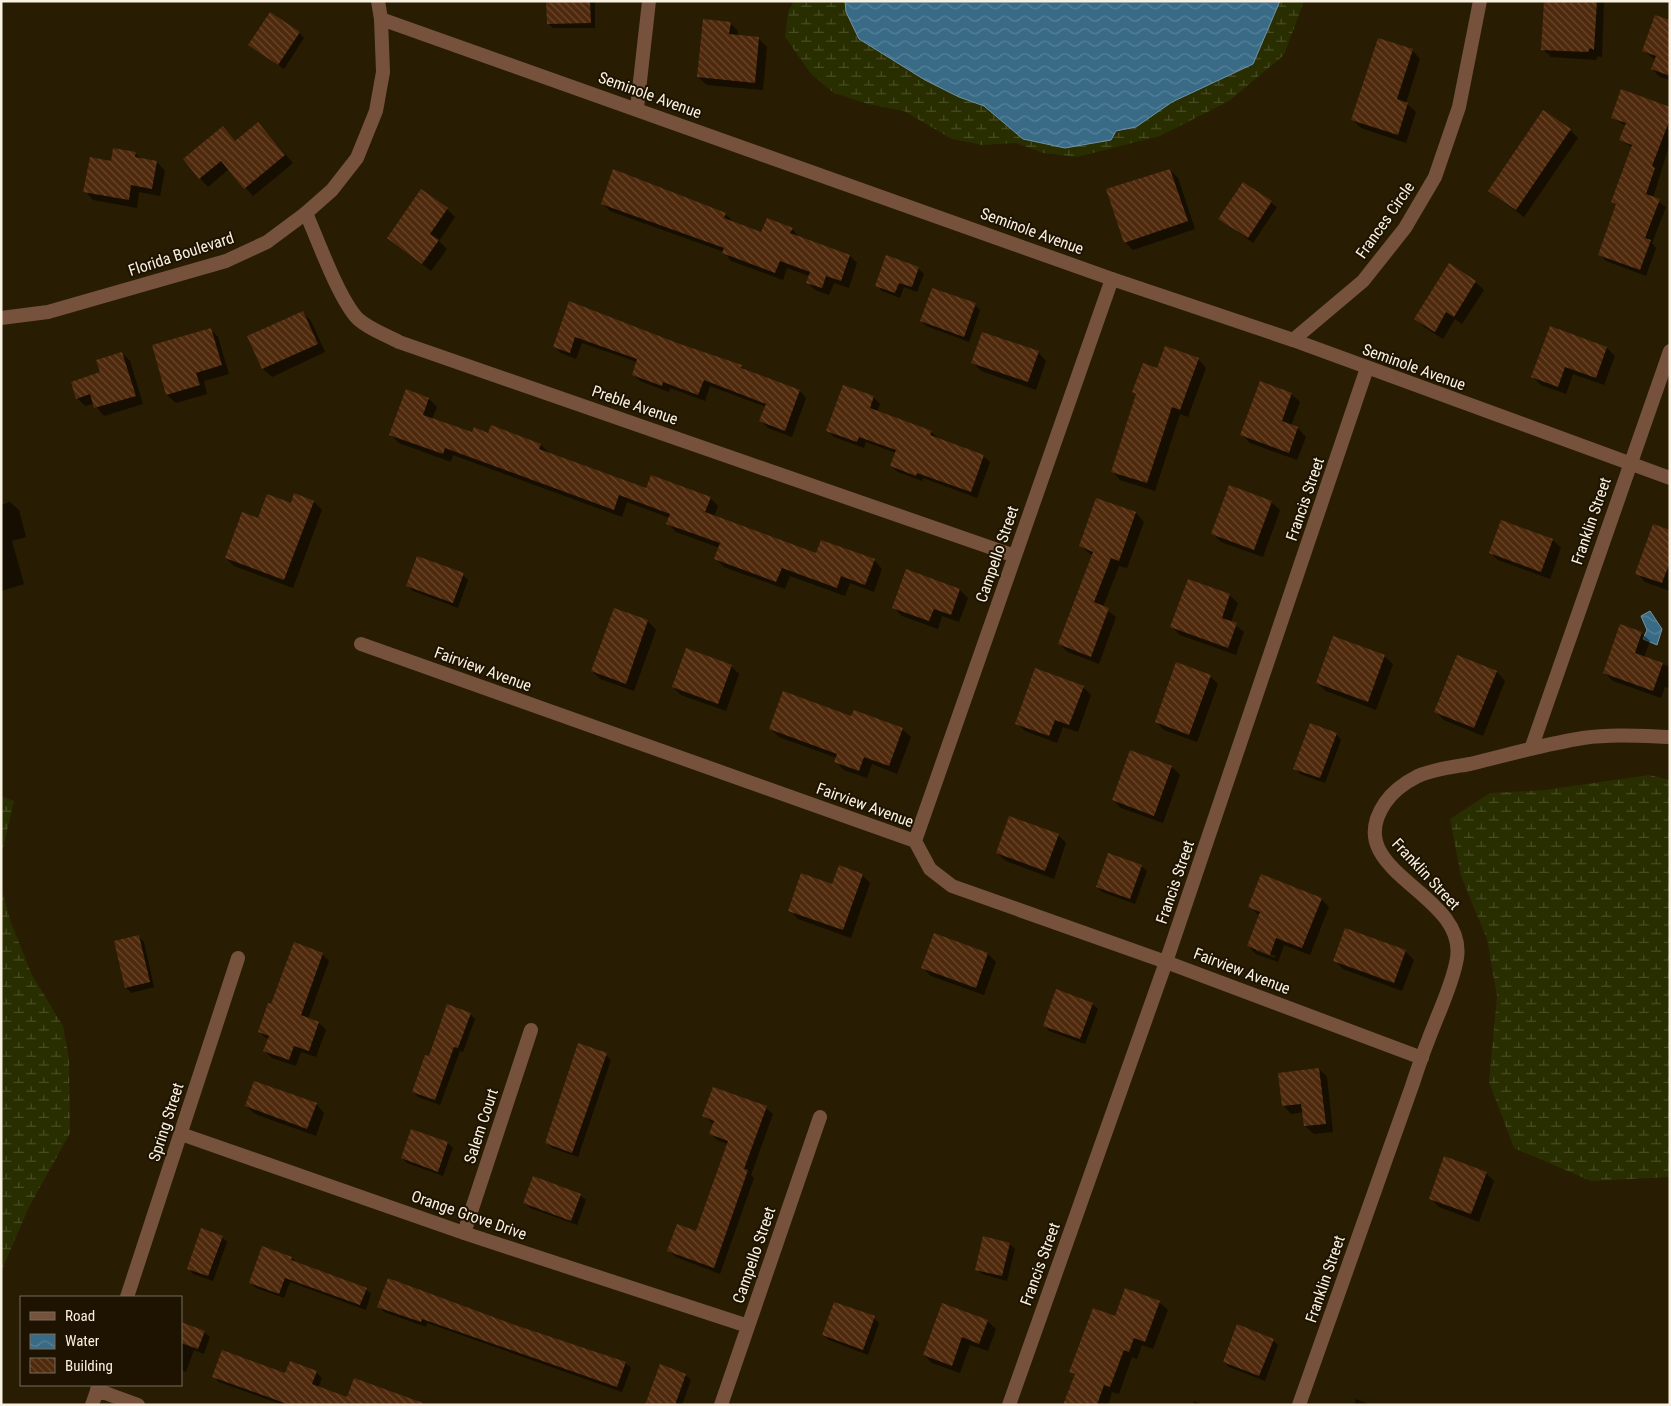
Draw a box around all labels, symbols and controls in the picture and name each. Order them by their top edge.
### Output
street label: Seminole Avenue [596,68,704,122]
street label: Frances Circle [1352,178,1418,262]
street label: Seminole Avenue [978,204,1086,258]
street label: Florida Boulevard [126,228,236,280]
street label: Seminole Avenue [1360,340,1468,394]
street label: Preble Avenue [589,381,681,429]
street label: Francis Street [1282,455,1328,543]
street label: Franklin Street [1567,475,1615,567]
street label: Campello Street [972,503,1022,605]
street label: Fairview Avenue [432,643,534,695]
street label: Fairview Avenue [814,779,916,831]
street label: Franklin Street [1388,834,1464,914]
street label: Francis Street [1152,838,1198,926]
street label: Fairview Avenue [1191,944,1293,998]
street label: Spring Street [144,1080,188,1164]
street label: Salem Court [460,1086,502,1166]
street label: Orange Grove Drive [409,1186,529,1244]
street label: Campello Street [729,1204,779,1306]
street label: Francis Street [1016,1220,1064,1308]
street label: Franklin Street [1301,1233,1349,1325]
legend [20,1296,182,1386]
text: Road [65,1307,95,1325]
text: Water [65,1332,100,1350]
text: Building [65,1357,113,1375]

